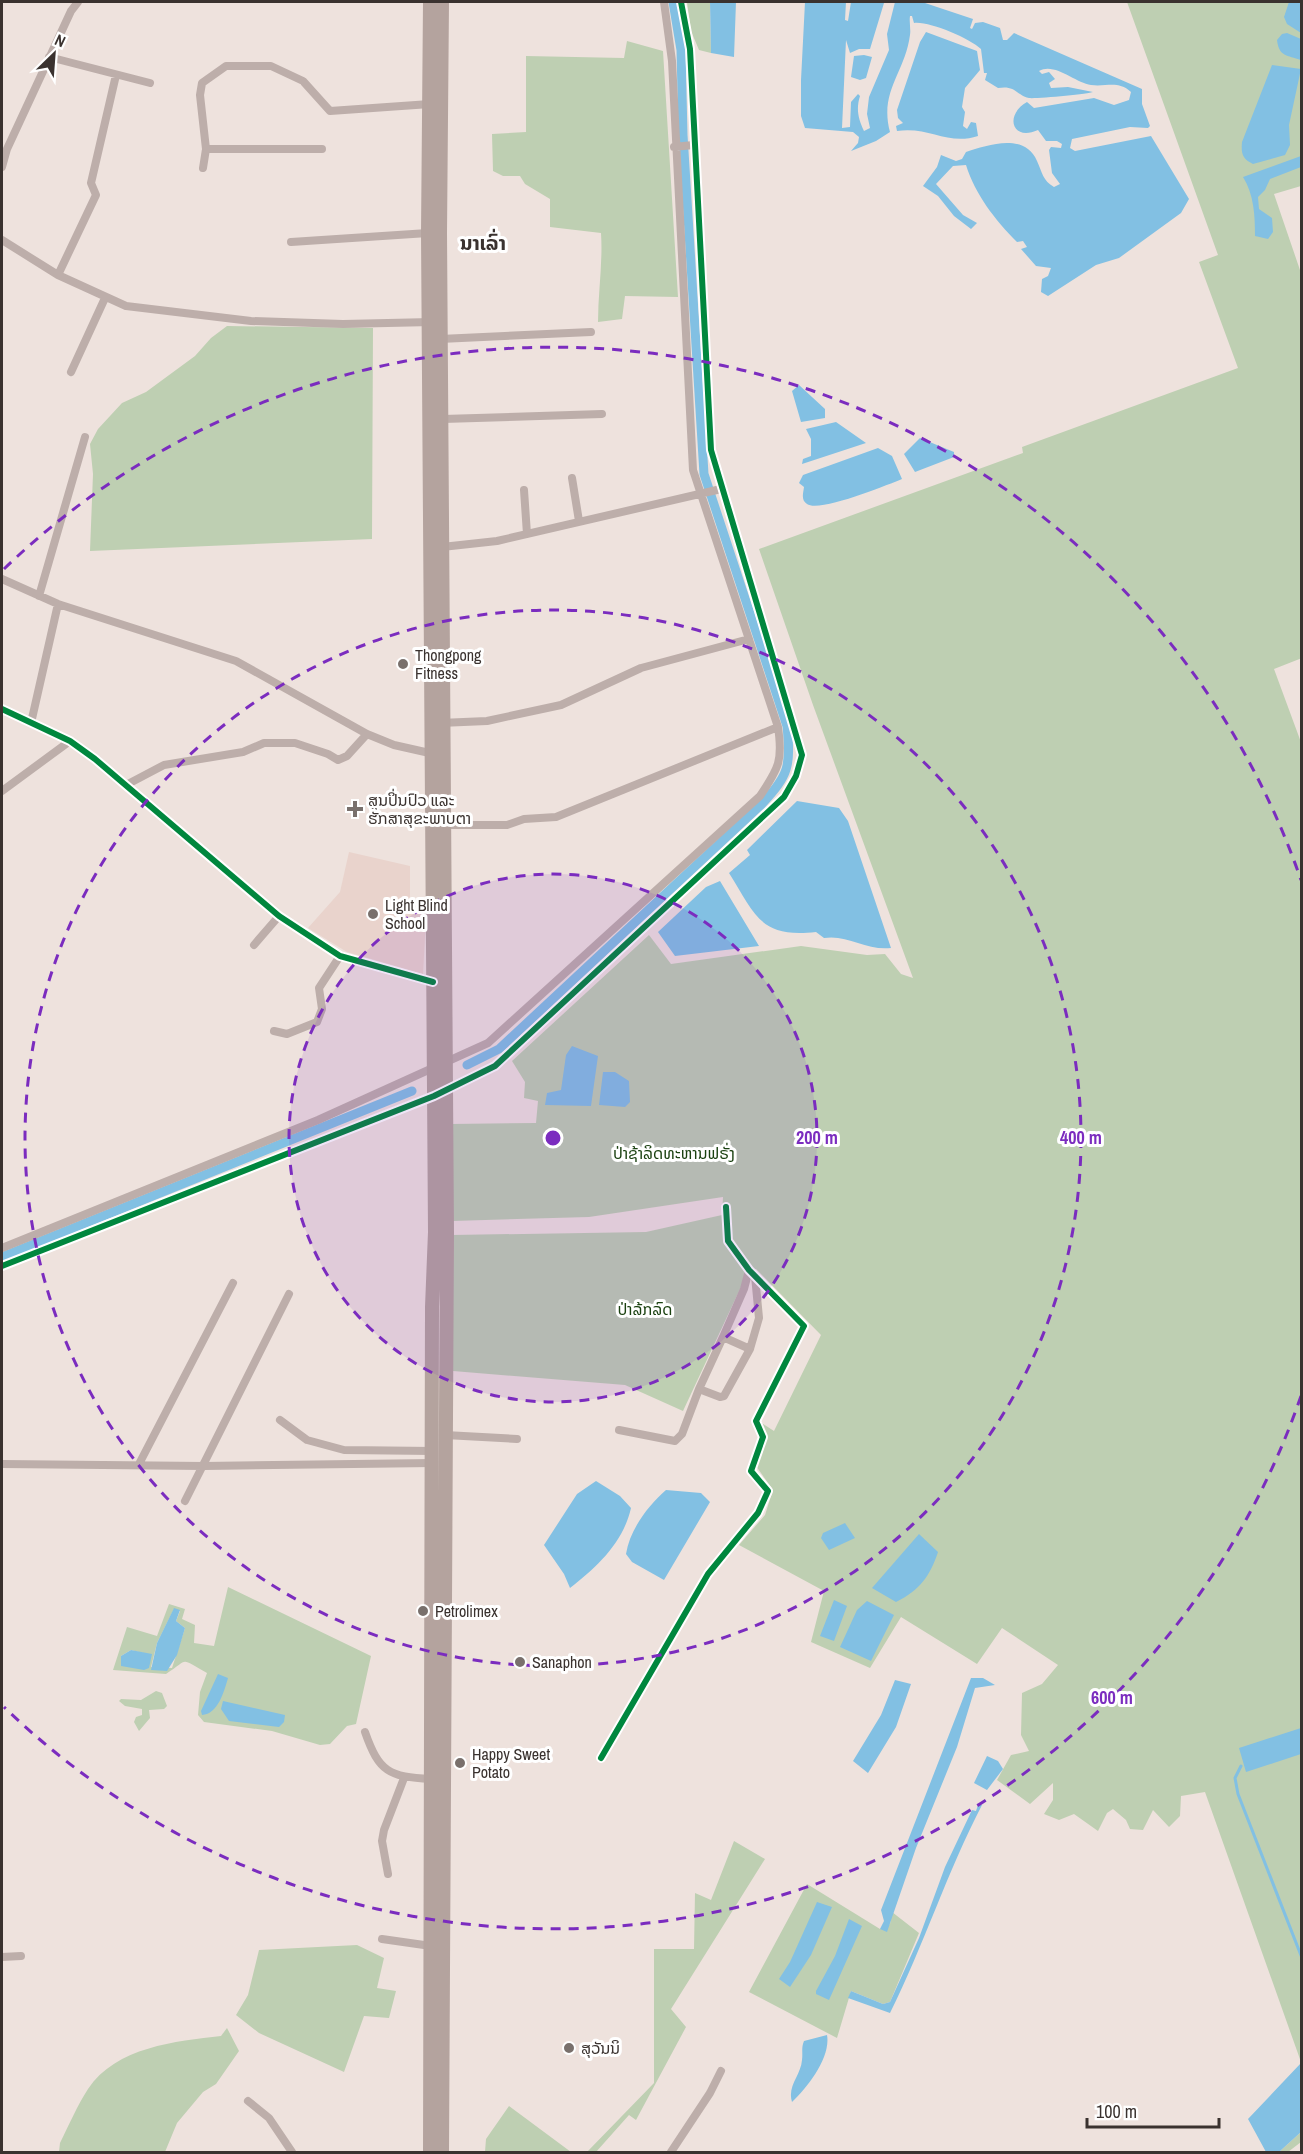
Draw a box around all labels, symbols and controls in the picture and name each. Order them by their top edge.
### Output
north arrow [24,24,84,84]
text: N [51,28,69,52]
district label: ນາເລົ່າ [460,228,506,256]
place label: Thongpong Fitness [415,644,482,684]
marker: Thongpong Fitness [396,657,410,671]
place label: ສູນປິ່ນປົວ ແລະ ຮັກສາສຸຂະພາບຕາ [368,788,471,829]
marker: ສູນປິ່ນປົວ ແລະ ຮັກສາສຸຂະພາບຕາ [346,800,364,818]
place label: Light Blind School [385,894,448,934]
marker: Light Blind School [366,907,380,921]
text: 200 m [796,1125,838,1150]
text: 400 m [1060,1125,1102,1150]
centre of rings [543,1128,563,1148]
park label: ປ່າຊ້າລິດທະຫານຟຣັ່ງ [613,1142,735,1164]
park label: ປ່າລ້ກລົດ [617,1298,673,1320]
place label: Petrolimex [435,1600,498,1622]
marker: Petrolimex [416,1604,430,1618]
place label: Sanaphon [532,1651,592,1673]
marker: Sanaphon [513,1655,527,1669]
text: 600 m [1091,1685,1133,1710]
place label: Happy Sweet Potato [472,1743,550,1783]
marker: Happy Sweet Potato [453,1756,467,1770]
place label: ສຸວັນນິ [581,2037,620,2059]
marker: ສຸວັນນິ [562,2041,576,2055]
scale bar [1087,2091,1219,2129]
text: 100 m [1096,2099,1137,2124]

